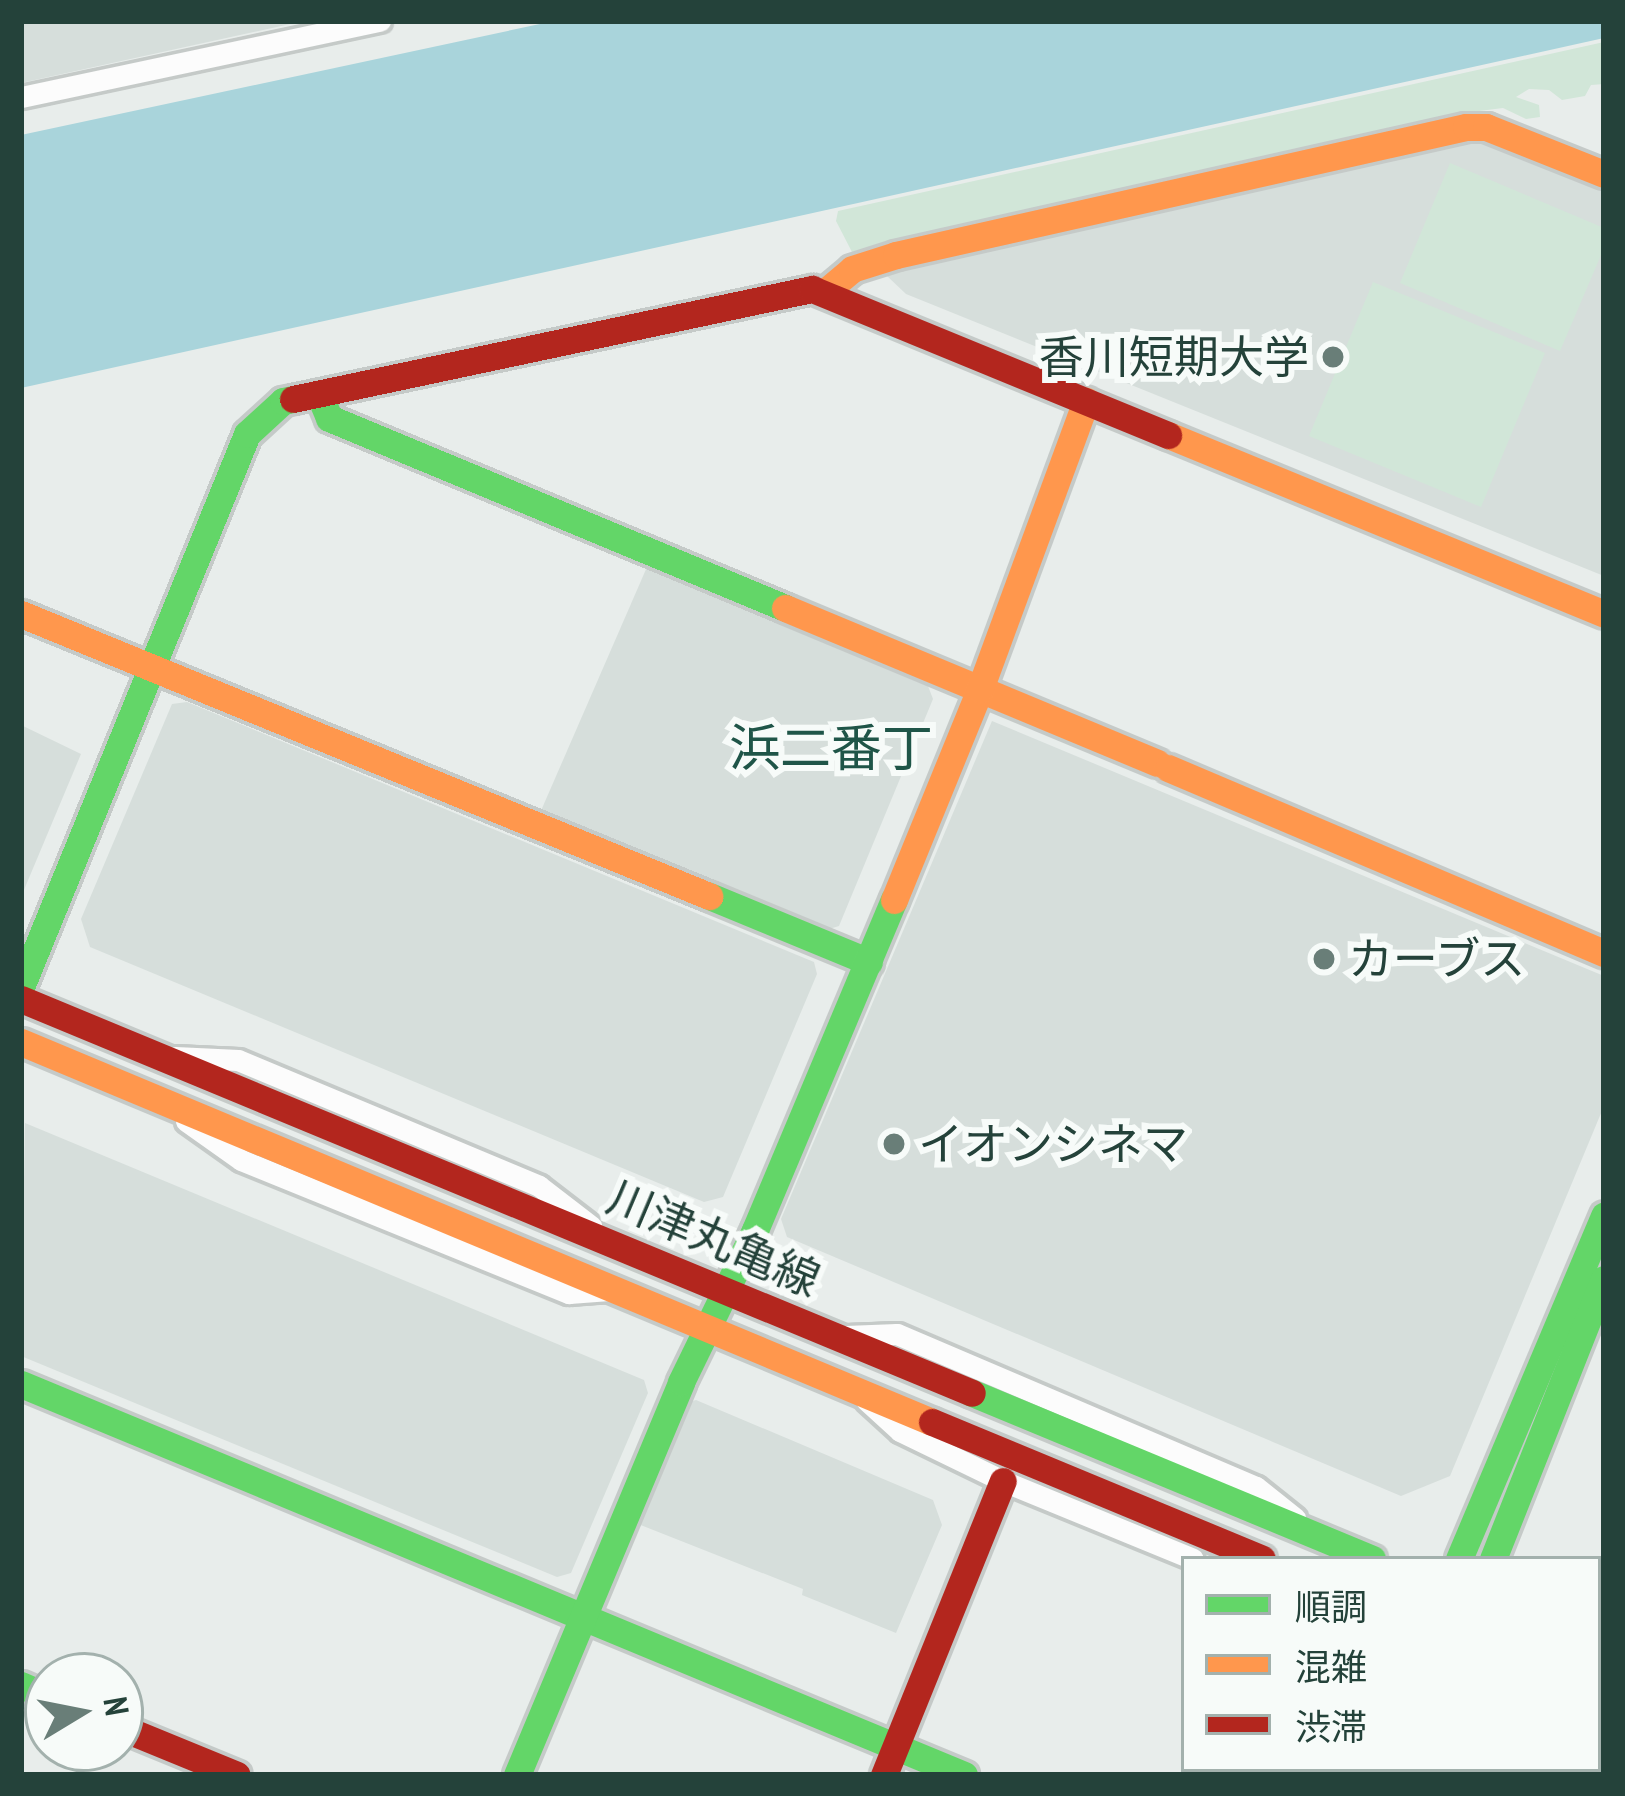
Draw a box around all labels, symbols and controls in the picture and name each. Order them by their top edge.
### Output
place label: 香川短期大学 [1039,330,1309,384]
marker: 香川短期大学 [1320,344,1346,370]
district label: 浜二番丁 [729,716,933,778]
place label: カーブス [1348,932,1528,986]
marker: カーブス [1311,946,1337,972]
place label: イオンシネマ [918,1117,1188,1171]
marker: イオンシネマ [881,1131,907,1157]
street label: 川津丸亀線 [600,1169,828,1307]
legend [1181,1556,1601,1772]
text: 順調 [1295,1583,1367,1630]
text: 混雑 [1295,1643,1367,1690]
north arrow [24,1652,144,1772]
text: N [94,1694,140,1719]
text: 渋滞 [1295,1703,1367,1750]

